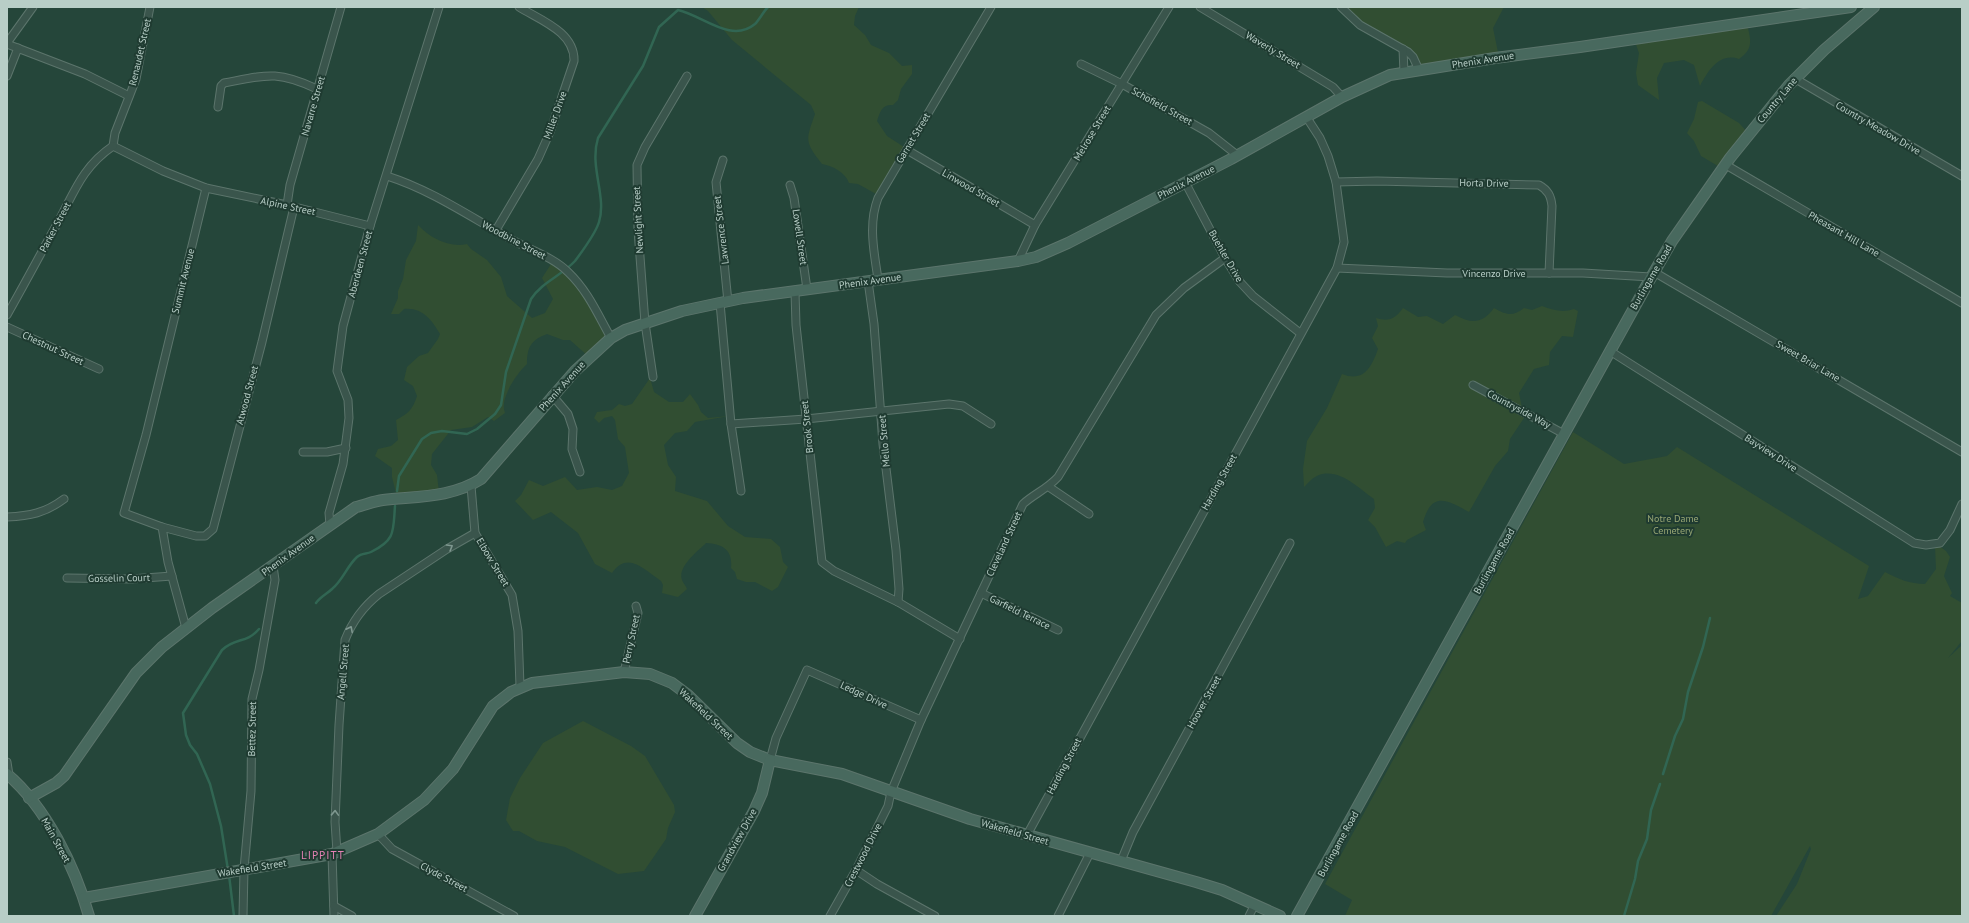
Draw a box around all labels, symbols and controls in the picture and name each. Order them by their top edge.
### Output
street label: Renaudet Street [126,17,154,87]
street label: Waverly Street [1243,29,1303,72]
street label: Phenix Avenue [1451,49,1515,71]
street label: Navarre Street [298,74,328,137]
street label: Country Lane [1754,74,1800,126]
street label: Schofield Street [1129,84,1195,128]
street label: Miller Drive [540,89,570,141]
street label: Country Meadow Drive [1833,98,1923,158]
street label: Melrose Street [1070,102,1114,163]
street label: Garnet Street [893,110,933,166]
street label: Phenix Avenue [1155,162,1217,202]
street label: Linwood Street [940,166,1003,210]
street label: Horta Drive [1459,176,1509,190]
street label: Newlight Street [630,186,646,254]
street label: Alpine Street [259,194,317,218]
street label: Lawrence Street [710,194,732,265]
street label: Parker Street [36,199,74,254]
street label: Lowell Street [790,208,810,266]
street label: Pheasant Hill Lane [1806,208,1882,260]
street label: Woodbine Street [480,218,549,263]
street label: Aberdeen Street [345,228,375,299]
street label: Buehler Drive [1206,228,1246,284]
street label: Burlingame Road [1627,242,1675,312]
street label: Summit Avenue [169,247,197,315]
street label: Vincenzo Drive [1461,267,1526,280]
street label: Phenix Avenue [838,270,902,292]
street label: Chestnut Street [20,328,86,368]
street label: Sweet Briar Lane [1774,337,1842,385]
street label: Phenix Avenue [536,358,588,414]
street label: Atwood Street [233,363,261,426]
street label: Countryside Way [1485,387,1553,431]
street label: Brook Street [798,400,816,454]
street label: Mello Street [875,414,893,468]
street label: Bayview Drive [1742,431,1800,475]
street label: Harding Street [1198,451,1240,512]
street label: Cleveland Street [983,509,1025,579]
park label: Notre Dame Cemetery [1647,512,1699,537]
street label: Burlingame Road [1471,526,1517,596]
street label: Phenix Avenue [259,531,317,579]
street label: Elbow Street [473,535,513,589]
one-way arrow [446,545,453,552]
street label: Gosselin Court [88,571,151,585]
street label: Garfield Terrace [987,592,1053,632]
street label: Perry Street [619,613,643,665]
one-way arrow [345,625,353,633]
street label: Angell Street [334,643,352,700]
street label: Hoover Street [1184,673,1224,731]
street label: Ledge Drive [838,678,890,712]
street label: Wakefield Street [676,686,736,743]
street label: Bettez Street [245,701,259,757]
street label: Harding Street [1044,735,1085,797]
street label: Grandview Drive [714,806,760,874]
street label: Burlingame Road [1315,809,1361,879]
one-way arrow [331,810,340,816]
street label: Main Street [38,815,74,865]
street label: Wakefield Street [980,816,1051,848]
street label: Crestwood Drive [841,821,885,889]
district label: LIPPITT [301,848,345,862]
street label: Wakefield Street [217,856,288,880]
street label: Clyde Street [418,859,471,895]

